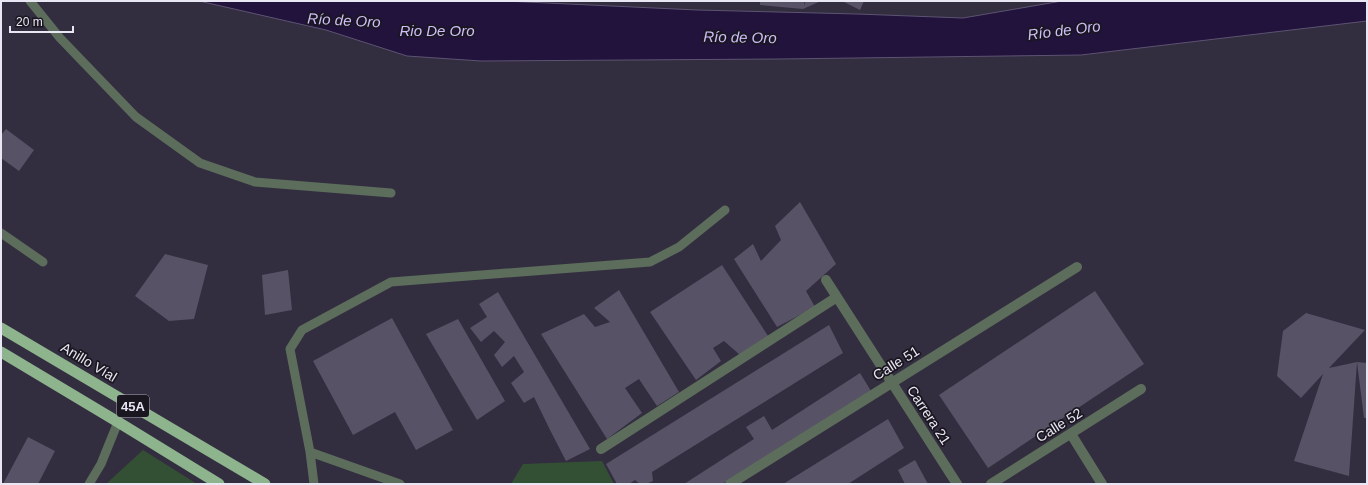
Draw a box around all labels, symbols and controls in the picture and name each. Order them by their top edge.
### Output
scale bar [10,8,73,34]
water label: Río de Oro [307,10,381,30]
text: 20 m [16,15,43,29]
water label: Río de Oro [1027,17,1101,43]
water label: Rio De Oro [399,22,475,39]
water label: Río de Oro [703,28,777,46]
street label: Anillo Víal [58,339,120,385]
street label: Calle 51 [870,342,922,383]
street label: Carrera 21 [904,383,954,448]
road number: 45A [117,395,149,417]
street label: Calle 52 [1033,404,1085,445]

